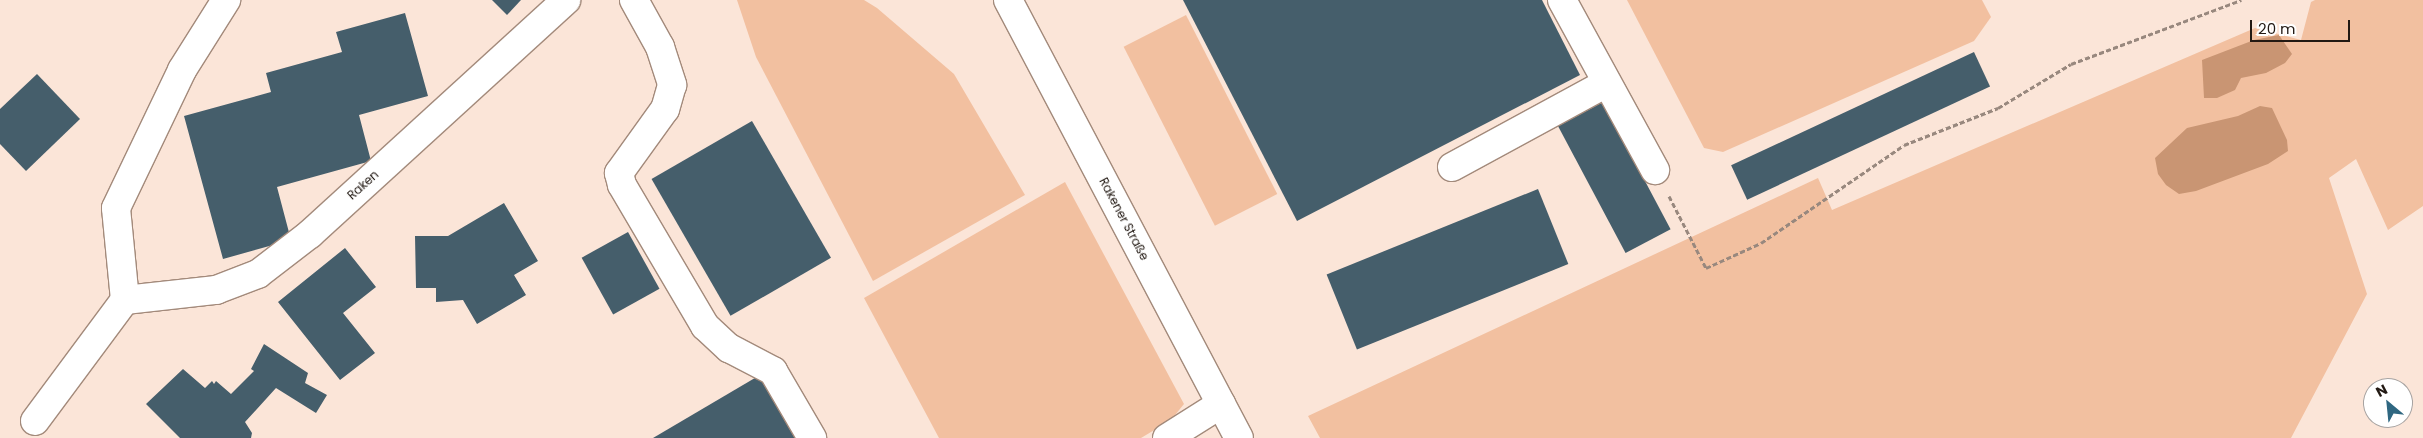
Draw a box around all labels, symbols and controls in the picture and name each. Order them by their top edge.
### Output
scale bar [2253,10,2353,42]
text: 20 m [2258,18,2296,39]
street label: Raken [345,167,381,203]
street label: Rakener Straße [1096,175,1152,263]
north arrow [2363,378,2413,428]
text: N [2372,379,2391,402]

